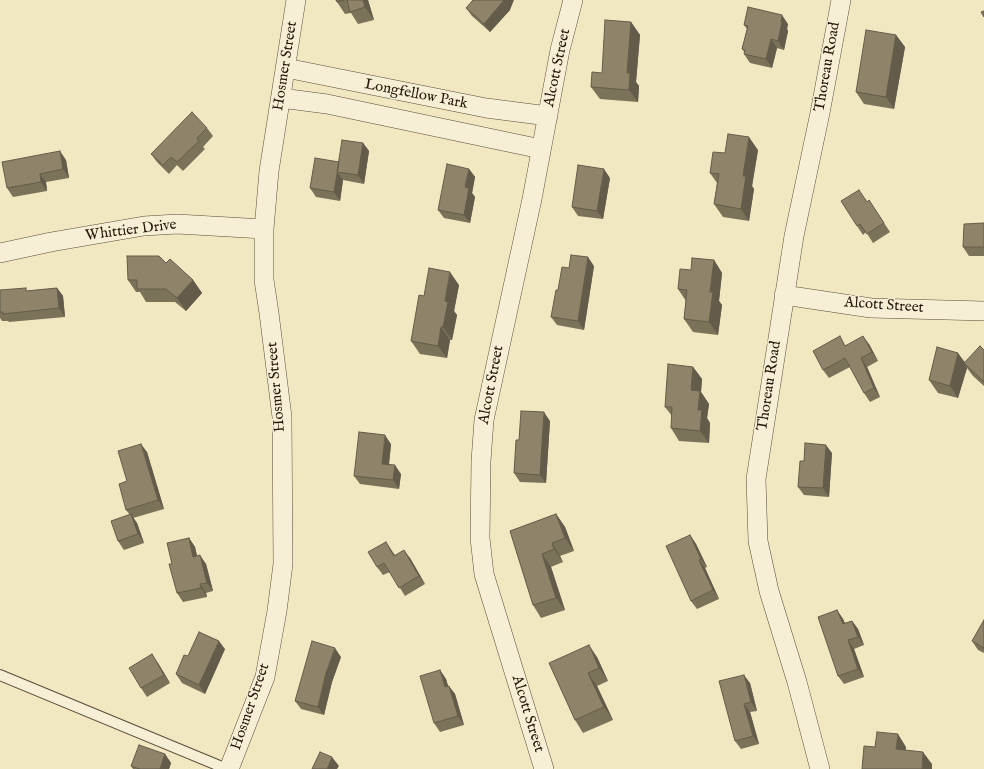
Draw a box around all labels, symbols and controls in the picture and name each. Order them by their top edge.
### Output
street label: Hosmer Street [270,20,302,112]
street label: Thoreau Road [811,21,845,113]
street label: Alcott Street [541,27,575,109]
street label: Longfellow Park [363,76,469,114]
street label: Whittier Drive [84,216,178,246]
street label: Alcott Street [844,294,924,318]
street label: Thoreau Road [754,340,786,432]
street label: Hosmer Street [264,341,290,433]
street label: Alcott Street [476,344,508,426]
street label: Hosmer Street [228,661,274,753]
street label: Alcott Street [507,673,547,755]

